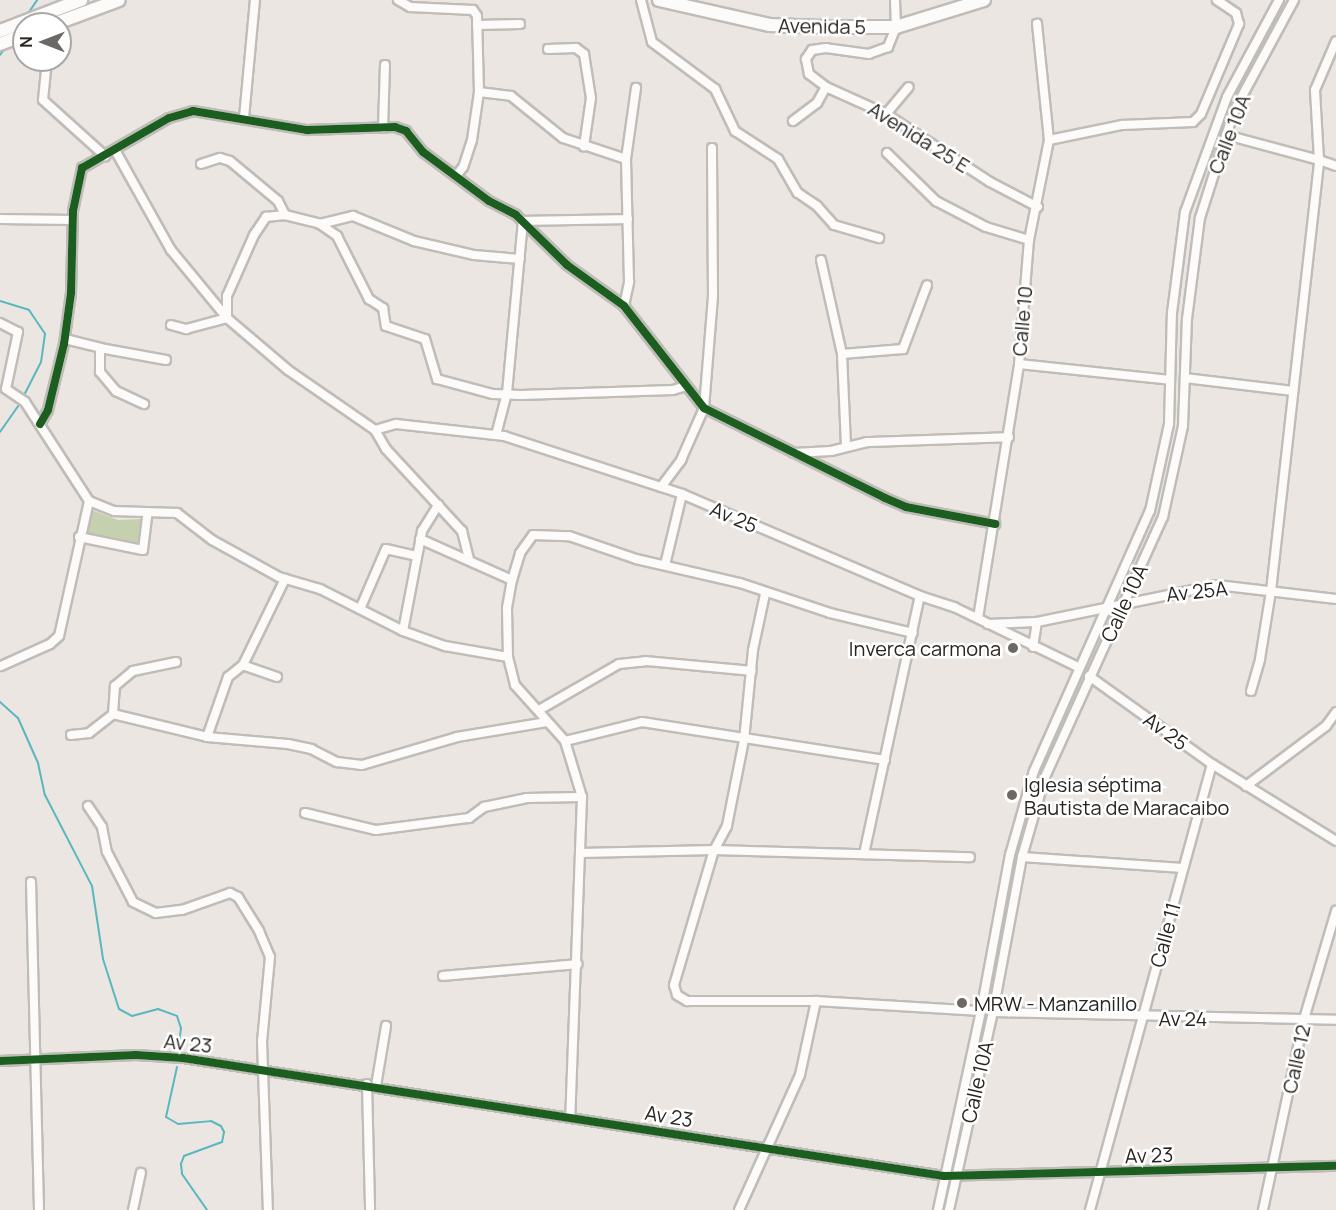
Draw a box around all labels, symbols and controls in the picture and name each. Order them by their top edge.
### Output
north arrow [12,12,72,72]
street label: Avenida 5 [778,13,866,39]
text: N [15,36,37,48]
street label: Calle 10A [1203,91,1255,177]
street label: Avenida 25 E [864,96,974,178]
street label: Calle 10 [1007,285,1037,357]
street label: Av 25 [707,496,761,538]
street label: Calle 10A [1096,560,1152,646]
street label: Av 25A [1165,576,1229,606]
place label: Inverca carmona [849,636,1001,660]
marker: Inverca carmona [1006,641,1020,655]
street label: Av 25 [1139,707,1193,755]
place label: Iglesia séptima Bautista de Maracaibo [1024,772,1229,819]
marker: Iglesia séptima Bautista de Maracaibo [1005,788,1019,802]
street label: Calle 11 [1145,900,1185,970]
place label: MRW - Manzanillo [974,991,1137,1015]
marker: MRW - Manzanillo [955,996,969,1010]
street label: Av 24 [1159,1006,1207,1030]
street label: Calle 12 [1277,1022,1315,1096]
street label: Av 23 [163,1029,213,1057]
street label: Calle 10A [956,1039,998,1125]
street label: Av 23 [643,1100,695,1132]
street label: Av 23 [1124,1142,1174,1168]

